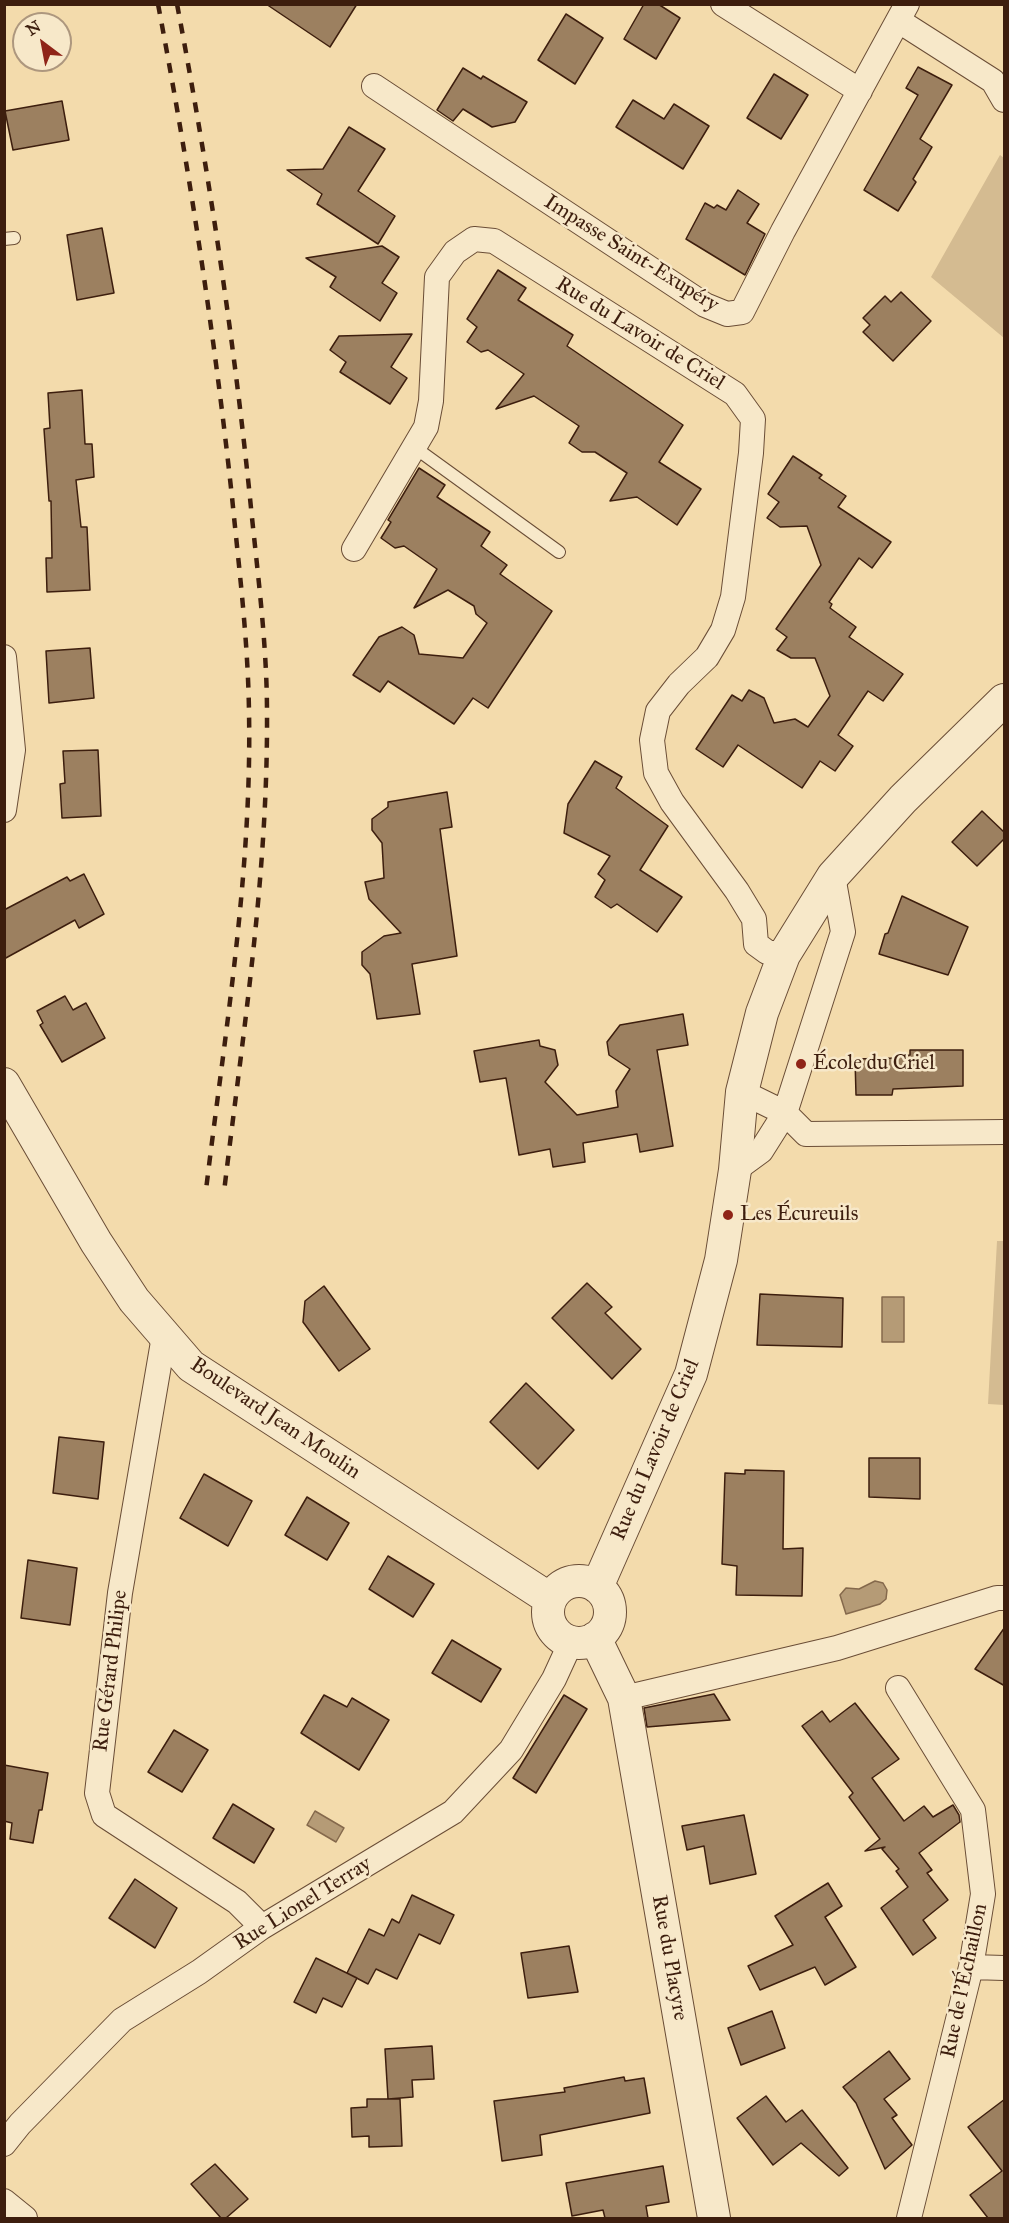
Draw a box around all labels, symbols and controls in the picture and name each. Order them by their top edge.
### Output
north arrow [12,12,72,72]
text: N [22,16,44,40]
street label: Impasse Saint-Exupéry [539,190,723,318]
street label: Rue du Lavoir de Criel [551,272,729,396]
place label: École du Criel [813,1051,935,1077]
marker: École du Criel [794,1057,808,1071]
place label: Les Écureuils [740,1202,858,1228]
marker: Les Écureuils [721,1208,735,1222]
street label: Boulevard Jean Moulin [185,1353,365,1485]
street label: Rue du Lavoir de Criel [606,1356,706,1544]
street label: Rue Gérard Philipe [89,1589,133,1753]
street label: Rue Lionel Terray [230,1852,376,1956]
street label: Rue du Placyre [646,1893,692,2023]
street label: Rue de l'Échaillon [936,1901,994,2061]

